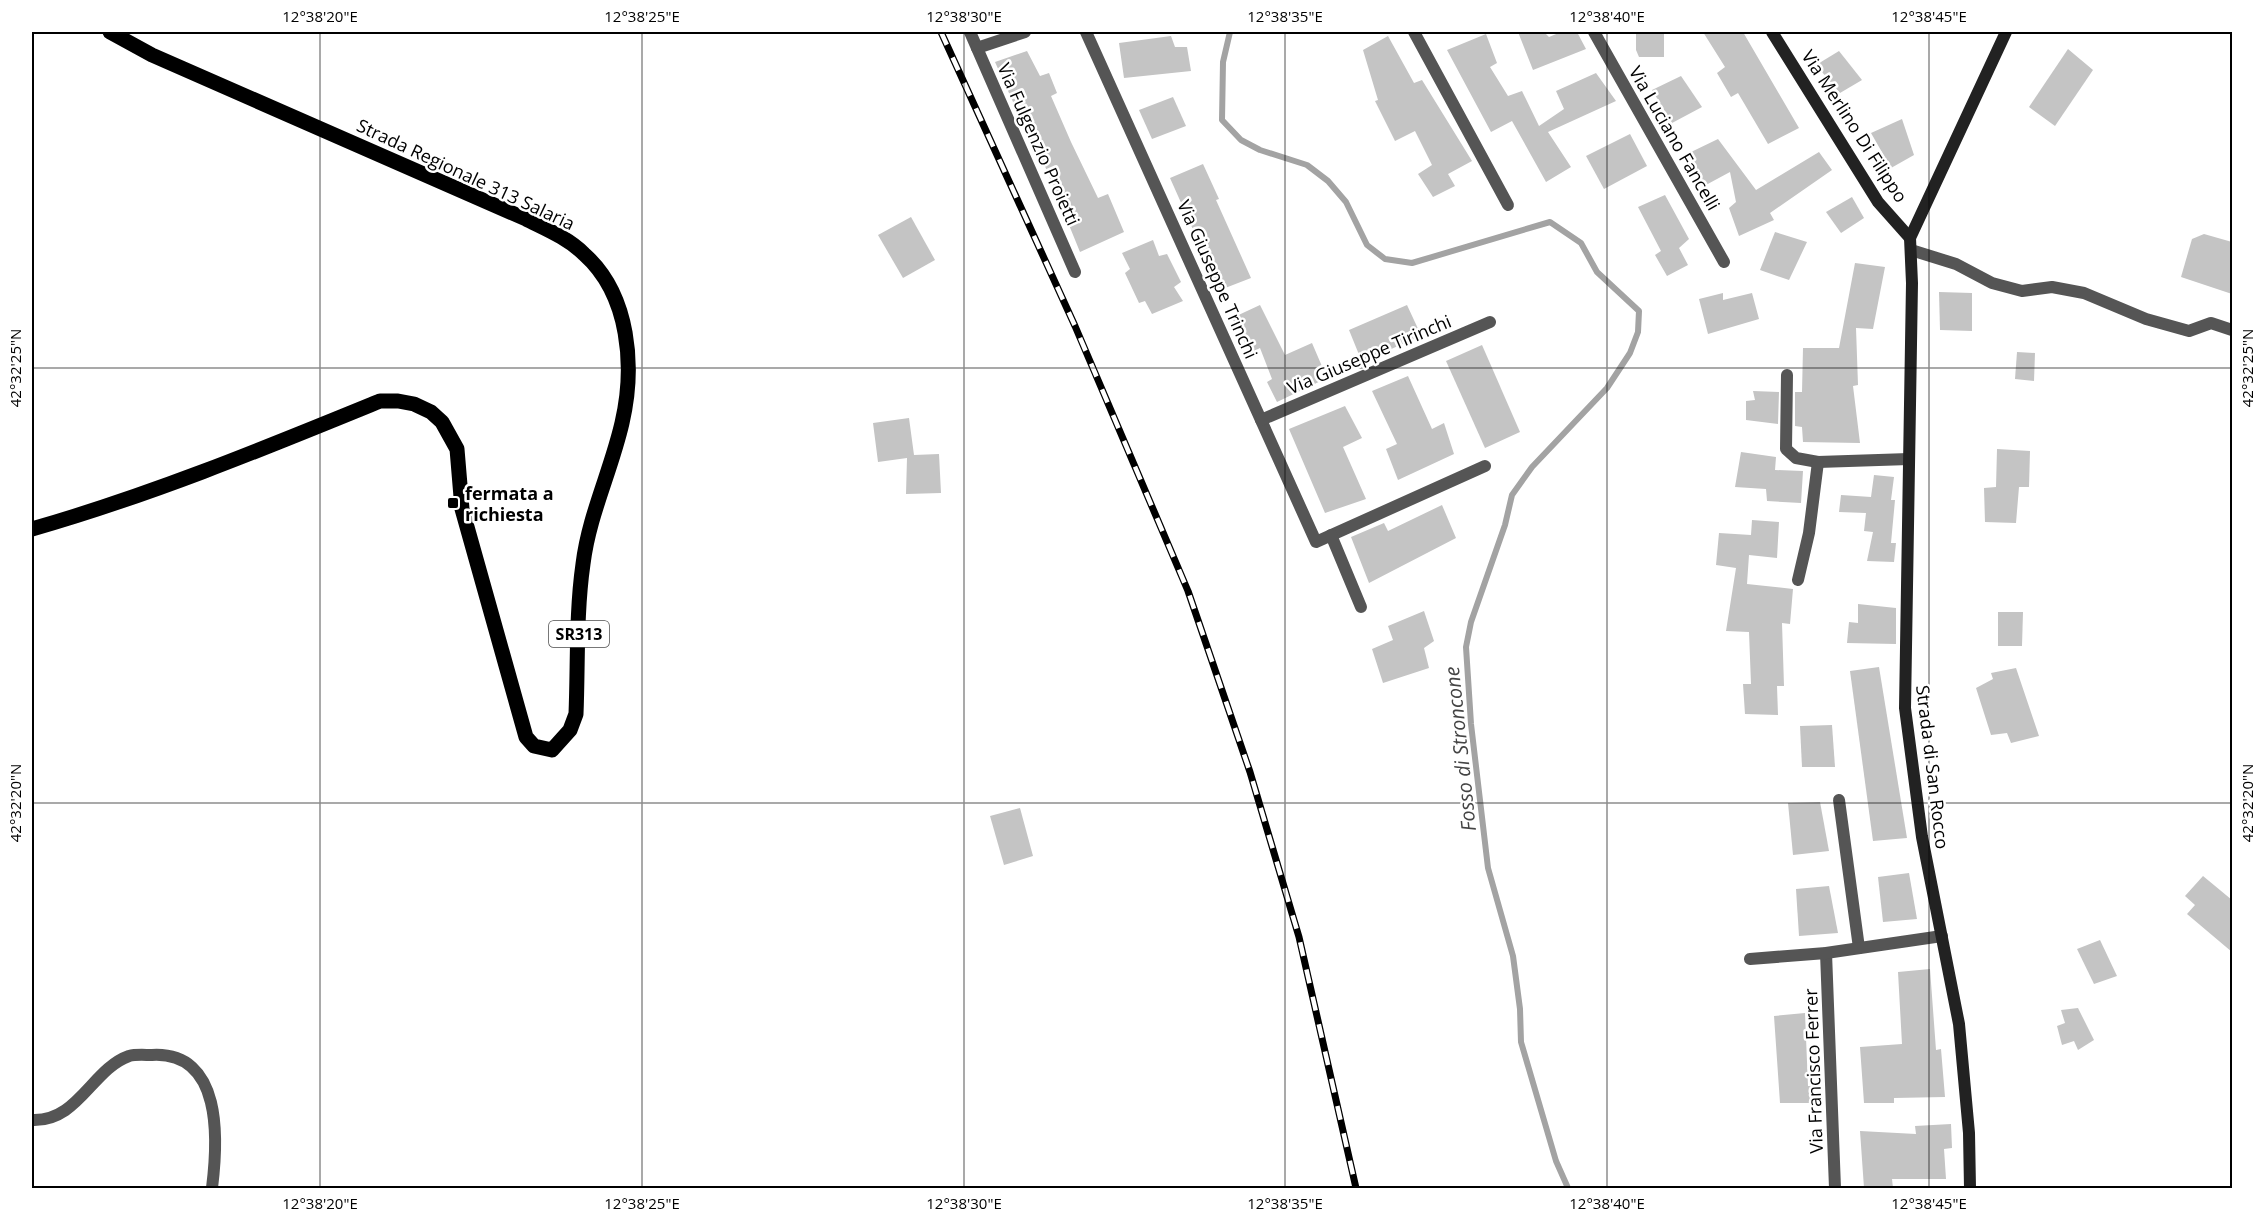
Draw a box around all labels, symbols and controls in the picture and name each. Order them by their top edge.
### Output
text: 12°38'20"E [282,6,358,26]
text: 12°38'25"E [604,6,680,26]
text: 12°38'30"E [926,6,1002,26]
text: 12°38'35"E [1247,6,1323,26]
text: 12°38'40"E [1569,6,1645,26]
text: 12°38'45"E [1891,6,1967,26]
street label: Via Merlino Di Filippo [1797,45,1913,207]
street label: Via Fulgenzio Proietti [992,59,1086,229]
street label: Via Luciano Fancelli [1624,62,1726,214]
street label: Strada Regionale 313 Salaria [353,113,579,235]
street label: Via Giuseppe Trinchi [1172,196,1264,362]
street label: Via Giuseppe Tirinchi [1283,309,1455,399]
text: 42°32'25"N [5,329,25,407]
text: 42°32'25"N [2237,329,2257,407]
place label: fermata a richiesta [465,481,554,526]
marker: fermata a richiesta [446,496,460,510]
road number: SR313 [549,621,609,647]
water label: Fosso di Stroncone [1438,665,1482,833]
street label: Strada di San Rocco [1911,684,1955,850]
text: 42°32'20"N [5,764,25,842]
text: 42°32'20"N [2237,764,2257,842]
street label: Via Francisco Ferrer [1798,987,1828,1154]
text: 12°38'20"E [282,1193,358,1213]
text: 12°38'25"E [604,1193,680,1213]
text: 12°38'30"E [926,1193,1002,1213]
text: 12°38'35"E [1247,1193,1323,1213]
text: 12°38'40"E [1569,1193,1645,1213]
text: 12°38'45"E [1891,1193,1967,1213]

